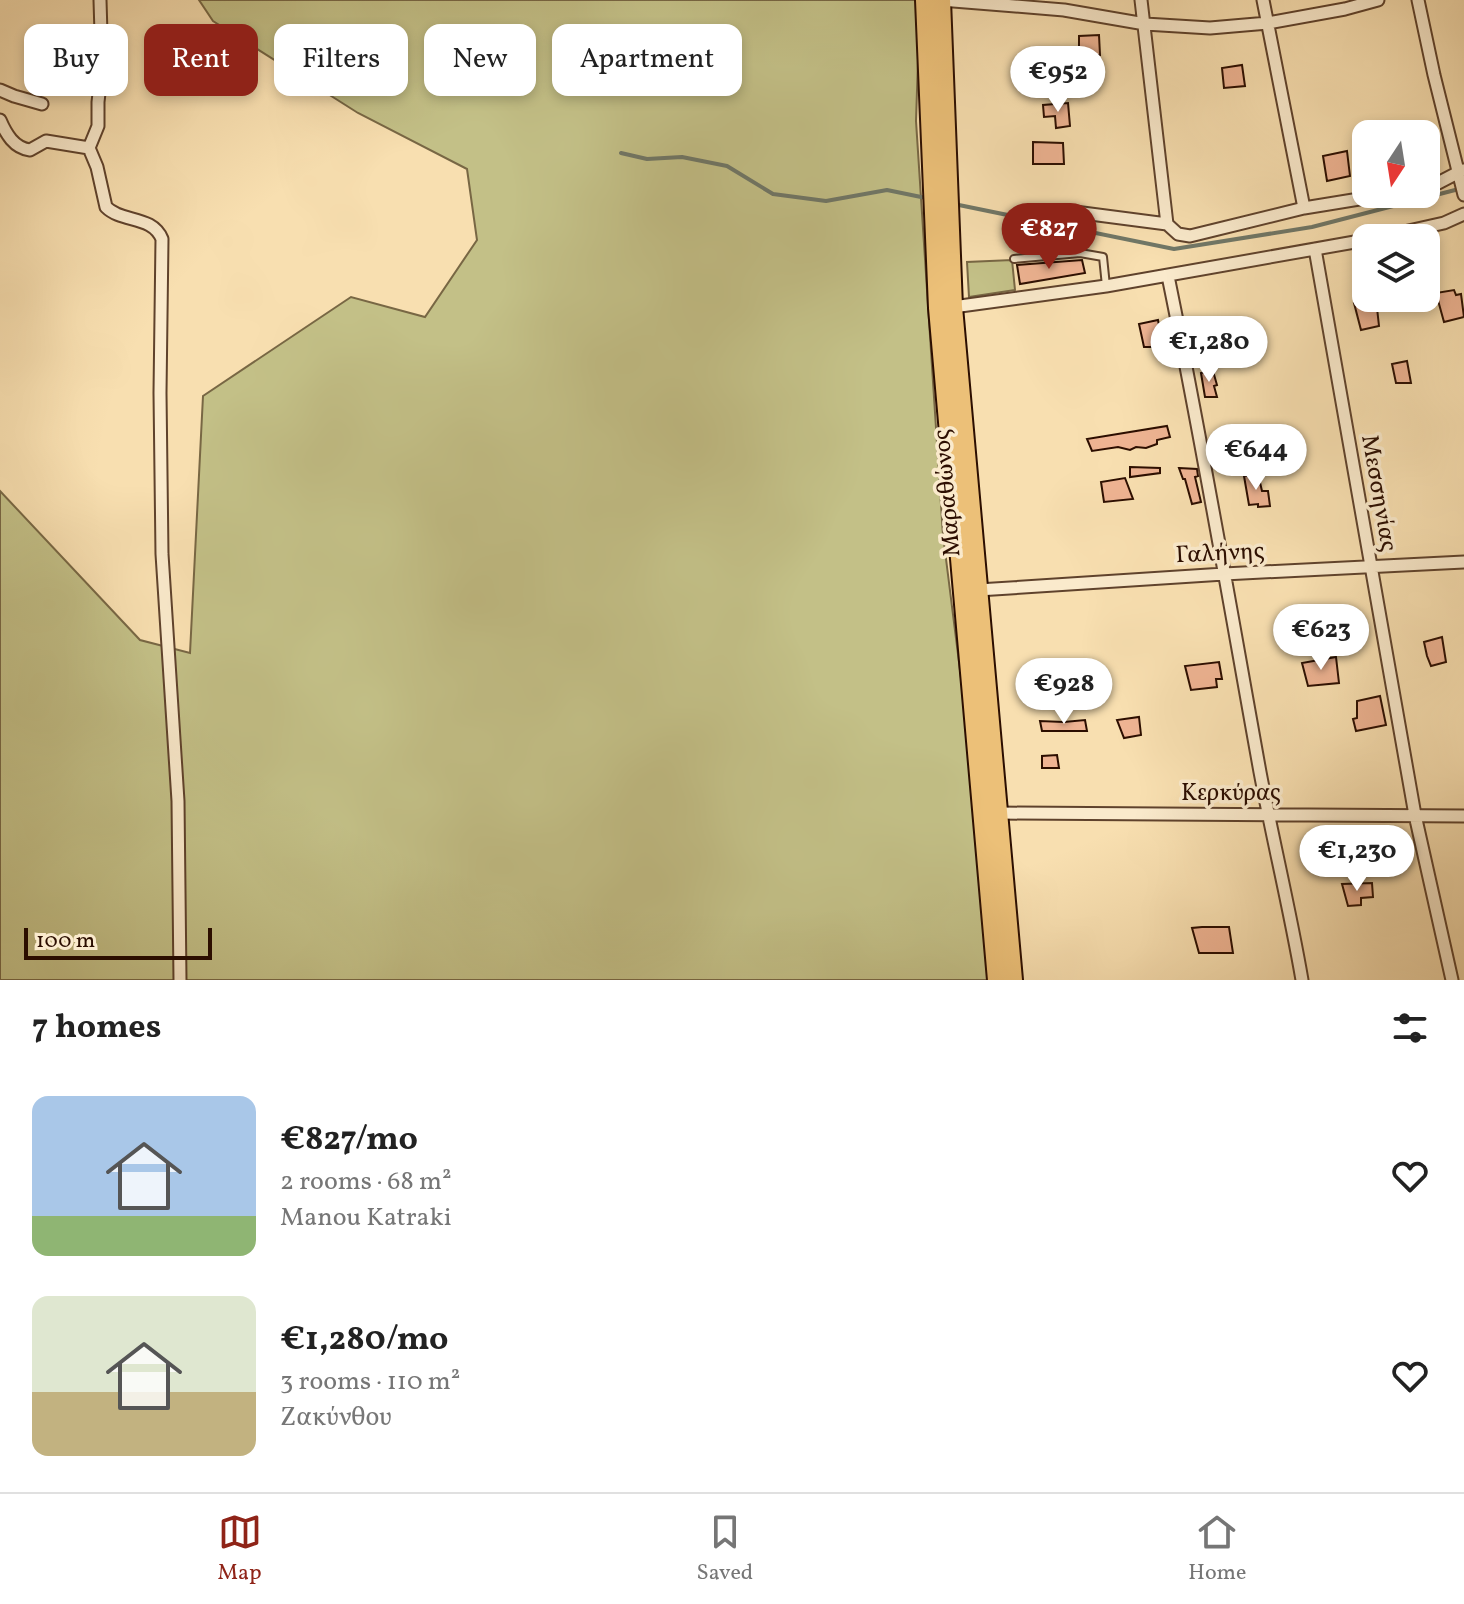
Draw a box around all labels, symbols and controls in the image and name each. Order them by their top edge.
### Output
chip: Buy [24,24,128,96]
chip: Rent [144,24,258,96]
chip: Filters [274,24,408,96]
chip: New [424,24,536,96]
chip: Apartment [552,24,742,96]
pin: €952 [1011,46,1105,114]
text: €952 [1028,54,1088,90]
north arrow [1352,120,1440,208]
map controls [1352,120,1440,312]
pin: €827 [1002,203,1096,271]
text: €827 [1020,211,1078,247]
button: layers [1352,224,1440,312]
pin: €1,280 [1144,316,1274,384]
text: €1,280 [1169,324,1249,360]
pin: €644 [1209,424,1303,492]
street label: Μαραθώνος [925,428,970,558]
text: €644 [1224,432,1288,468]
street label: Μεσσηνίας [1351,432,1405,554]
street label: Γαλήνης [1175,535,1265,573]
pin: €623 [1274,604,1368,672]
text: €623 [1291,612,1351,648]
pin: €928 [1017,658,1111,726]
text: €928 [1033,666,1095,702]
street label: Κερκύρας [1181,777,1281,811]
pin: €1,230 [1292,825,1422,893]
text: €1,230 [1317,833,1397,869]
scale bar [24,924,212,960]
text: 100 m [36,926,95,957]
text: 7 homes [32,1005,161,1052]
icon: filters [1388,1006,1432,1050]
text: €827/mo [280,1117,418,1164]
icon: home [96,1128,192,1224]
icon: heart [1388,1154,1432,1198]
text: 2 rooms · 68 m² [280,1164,452,1200]
text: Manou Katraki [280,1200,452,1236]
text: €1,280/mo [280,1317,449,1364]
icon: home [96,1328,192,1424]
icon: heart [1388,1354,1432,1398]
text: 3 rooms · 110 m² [280,1364,460,1400]
text: Ζακύνθου [280,1400,392,1436]
tab: Map [218,1510,262,1589]
tab: Saved [697,1510,753,1589]
tab: Home [1188,1510,1246,1589]

